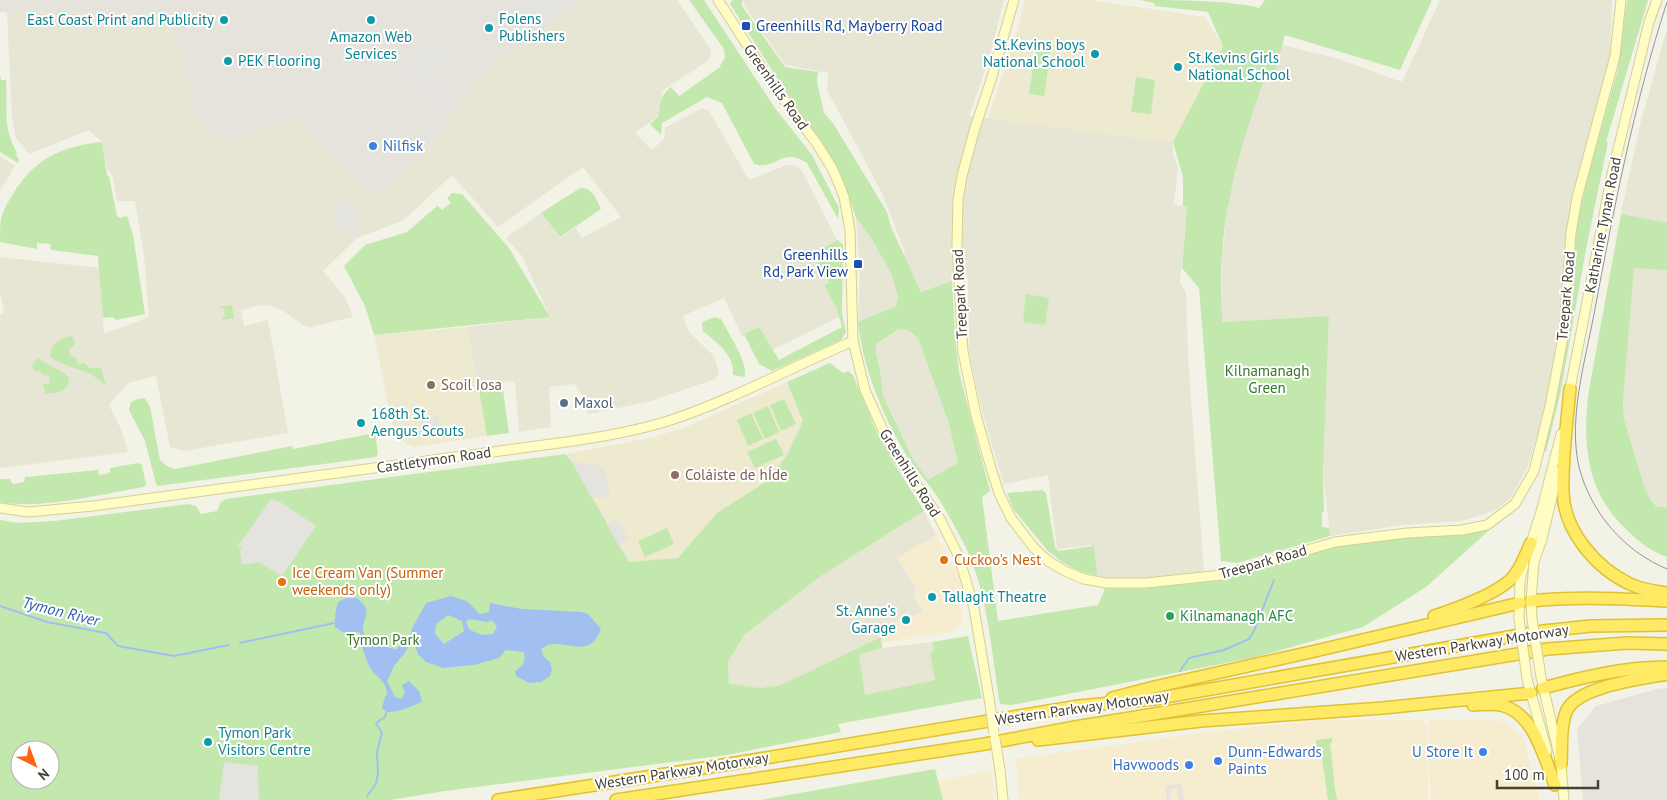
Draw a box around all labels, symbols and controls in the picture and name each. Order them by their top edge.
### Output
place label: Folens Publishers [499,9,565,45]
place label: East Coast Print and Publicity [27,10,214,29]
marker: East Coast Print and Publicity [218,14,230,26]
marker: Amazon Web Services [365,14,377,26]
place label: Greenhills Rd, Mayberry Road [756,16,943,35]
marker: Greenhills Rd, Mayberry Road [740,20,752,32]
marker: Folens Publishers [483,22,495,34]
place label: Amazon Web Services [330,27,412,63]
place label: St.Kevins boys National School [983,35,1086,71]
street label: Greenhills Road [740,40,813,133]
marker: St.Kevins boys National School [1089,48,1101,60]
place label: St.Kevins Girls National School [1188,48,1291,84]
place label: PEK Flooring [238,51,321,70]
marker: PEK Flooring [222,55,234,67]
marker: St.Kevins Girls National School [1172,61,1184,73]
place label: Nilfisk [383,136,424,155]
marker: Nilfisk [367,140,379,152]
street label: Katharine Tynan Road [1580,155,1625,295]
place label: Greenhills Rd, Park View [763,245,848,281]
street label: Treepark Road [948,249,971,340]
street label: Treepark Road [1552,250,1579,342]
marker: Greenhills Rd, Park View [852,258,864,270]
park label: Kilnamanagh Green [1225,361,1309,397]
place label: Scoil Iosa [441,375,502,394]
marker: Scoil Iosa [425,379,437,391]
place label: Maxol [574,393,614,412]
marker: Maxol [558,397,570,409]
place label: 168th St. Aengus Scouts [371,404,464,440]
marker: 168th St. Aengus Scouts [355,417,367,429]
street label: Greenhills Road [876,425,945,520]
street label: Castletymon Road [375,442,492,477]
place label: Coláiste de hÍde [685,465,788,484]
marker: Coláiste de hÍde [669,469,681,481]
street label: Treepark Road [1217,540,1309,583]
place label: Cuckoo's Nest [954,550,1041,569]
marker: Cuckoo's Nest [938,554,950,566]
place label: Ice Cream Van (Summer weekends only) [292,563,443,599]
marker: Ice Cream Van (Summer weekends only) [276,576,288,588]
place label: Tallaght Theatre [942,587,1047,606]
marker: Tallaght Theatre [926,591,938,603]
water label: Tymon River [20,592,103,631]
place label: St. Anne's Garage [836,601,896,637]
place label: Kilnamanagh AFC [1180,606,1293,625]
marker: Kilnamanagh AFC [1164,610,1176,622]
marker: St. Anne's Garage [900,614,912,626]
street label: Western Parkway Motorway [1394,619,1570,666]
park label: Tymon Park [346,630,421,649]
street label: Western Parkway Motorway [994,686,1170,729]
place label: Tymon Park Visitors Centre [217,723,311,759]
marker: Tymon Park Visitors Centre [202,736,214,748]
north arrow [10,740,60,790]
place label: Dunn-Edwards Paints [1228,742,1322,778]
place label: U Store It [1412,742,1473,761]
marker: U Store It [1477,746,1489,758]
street label: Western Parkway Motorway [594,747,770,794]
place label: Havwoods [1113,755,1179,774]
marker: Dunn-Edwards Paints [1212,755,1224,767]
scale bar [1497,758,1598,790]
marker: Havwoods [1183,759,1195,771]
text: N [34,765,53,784]
text: 100 m [1504,765,1545,784]

